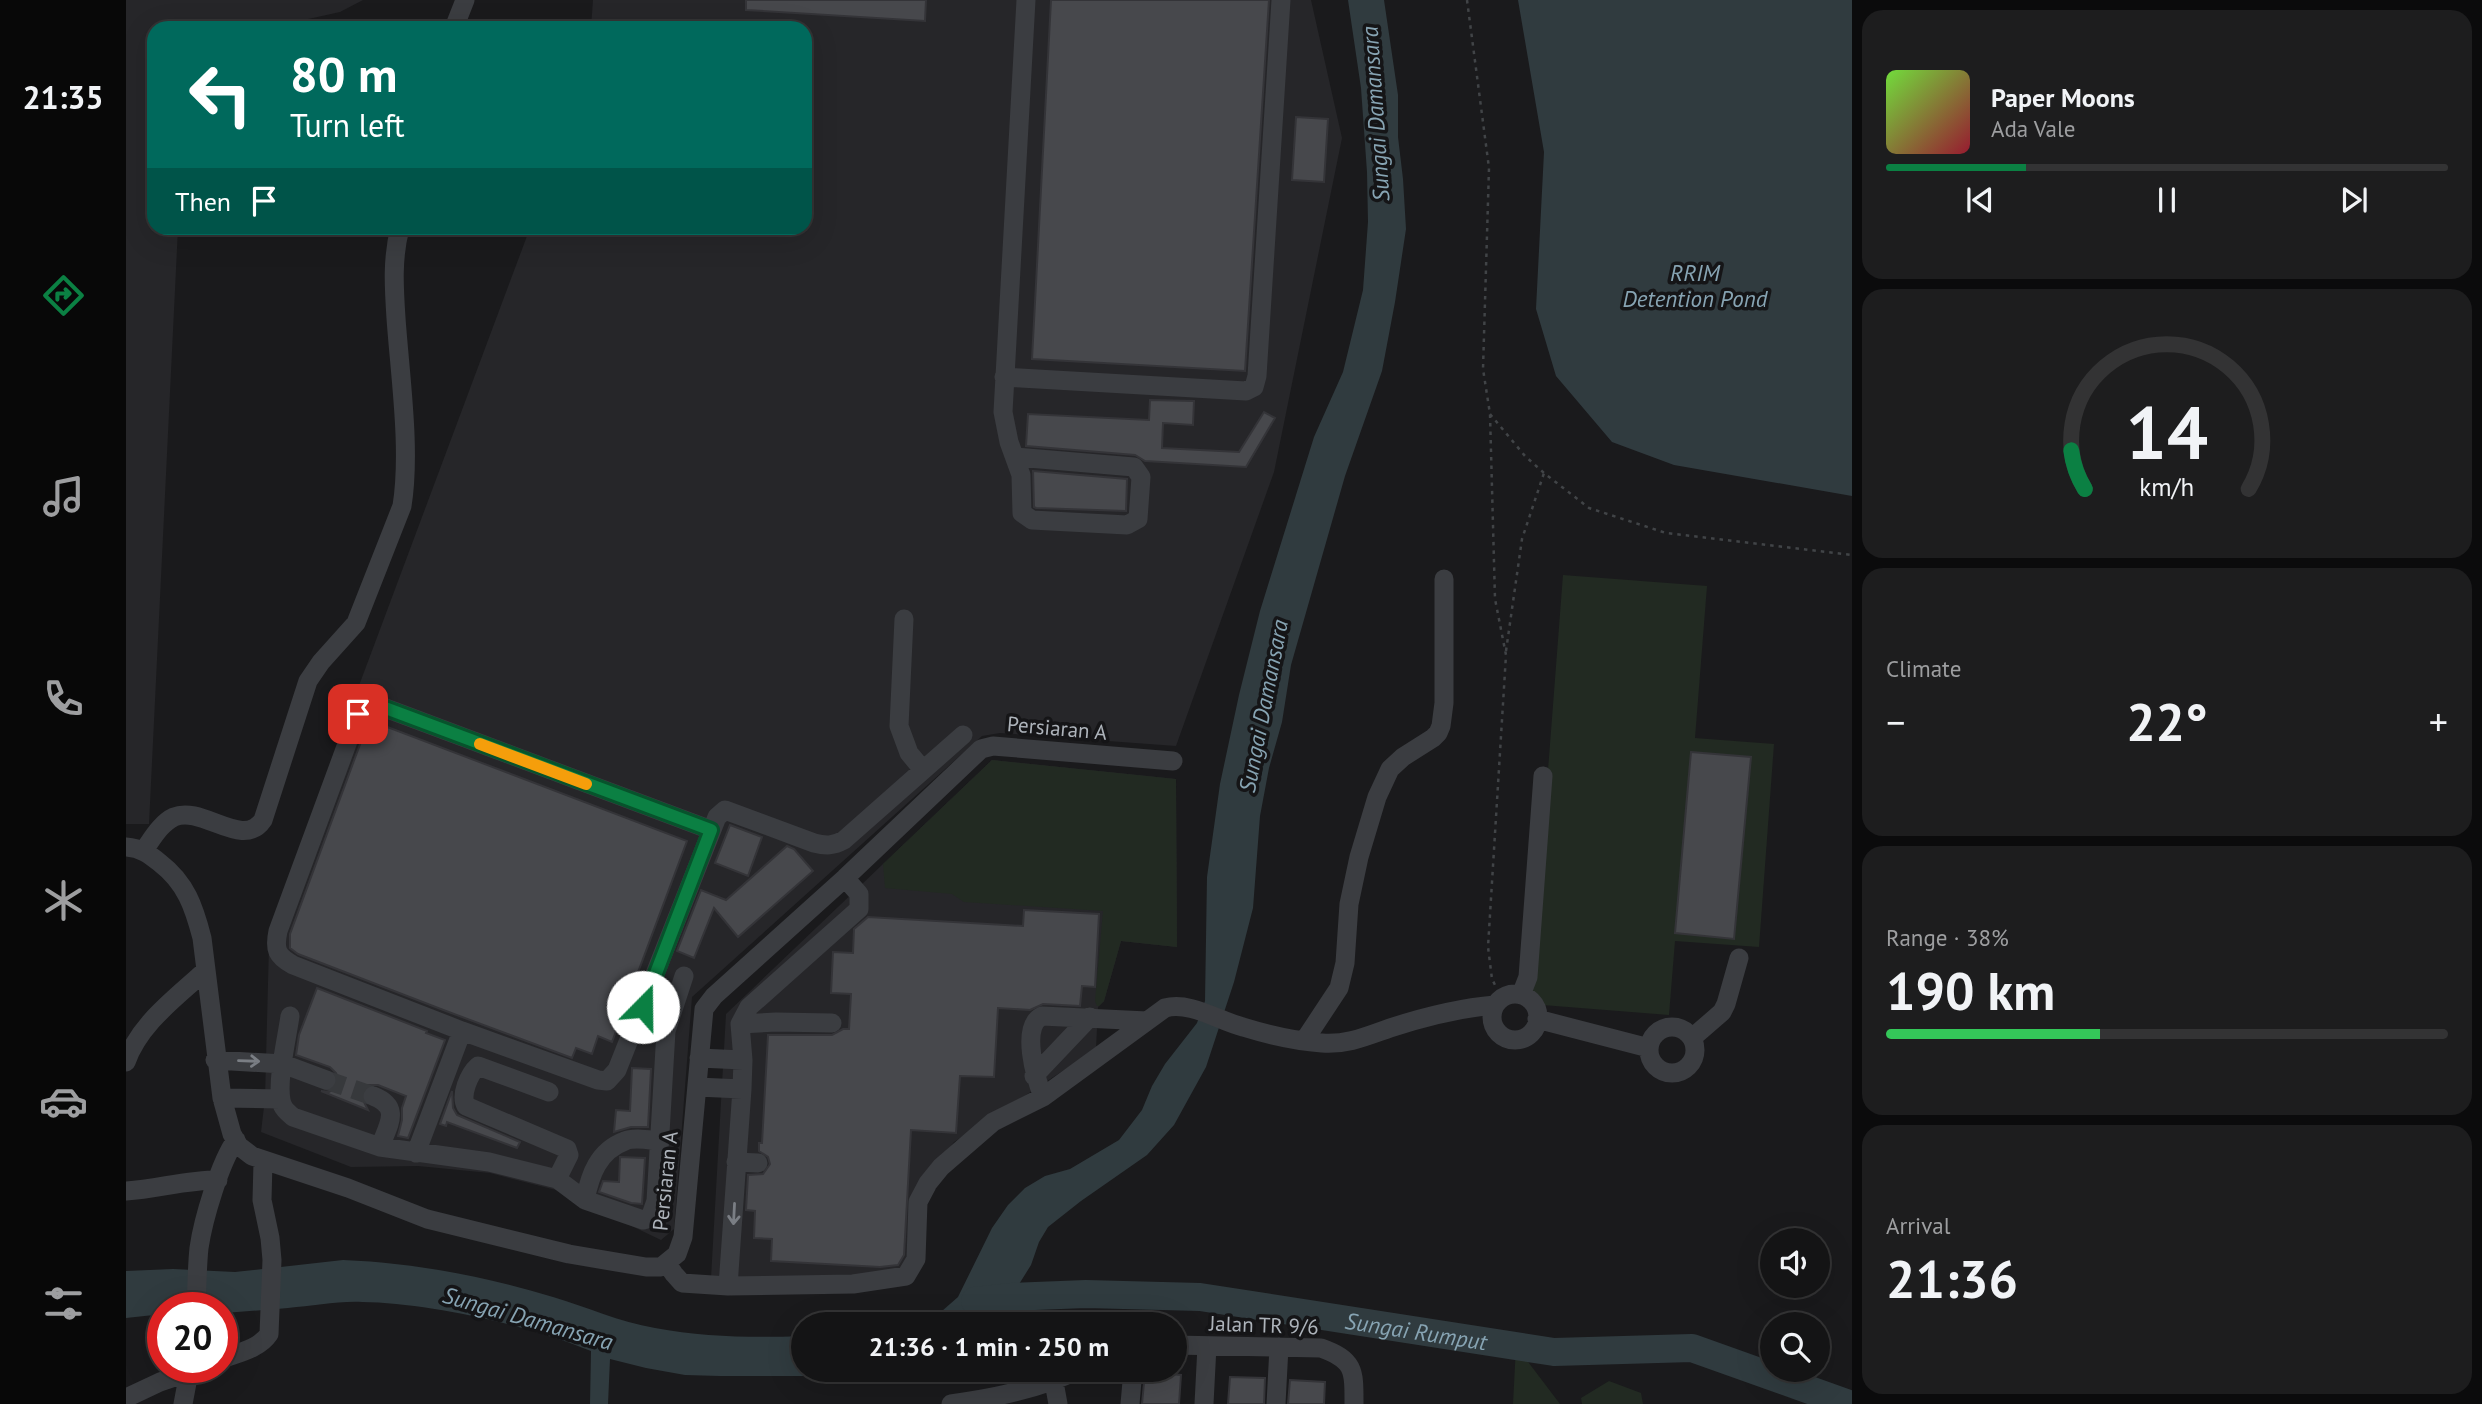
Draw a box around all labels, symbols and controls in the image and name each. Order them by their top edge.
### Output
water label: Sungai Damansara [1354,25,1396,203]
text: 80 m [290,42,397,106]
icon: left [175,49,266,140]
text: 21:35 [22,76,104,118]
text: Paper Moons [1991,81,2135,114]
text: Turn left [290,104,405,146]
text: Ada Vale [1991,114,2075,143]
icon: previous [1961,181,1999,219]
icon: pause [2148,181,2186,219]
icon: next [2335,181,2373,219]
icon: arrive [245,182,283,220]
text: Then [175,185,231,218]
water label: RRIM Detention Pond [1623,258,1769,313]
icon: directions [39,271,88,320]
text: 14 [2126,386,2208,480]
text: km/h [2140,471,2194,503]
icon: music [39,472,88,521]
water label: Sungai Damansara [1232,617,1294,795]
text: Climate [1886,654,1961,683]
icon: phone [39,674,88,723]
pin [328,684,388,744]
text: 22° [2126,688,2208,755]
icon: arrive [339,695,377,733]
text: − [1886,697,1905,746]
text: + [2429,697,2448,746]
street label: Persiaran A [1006,710,1109,746]
icon: climate [39,876,88,925]
text: Range · 38% [1886,923,2009,952]
text: 190 km [1886,957,2055,1024]
position arrow [606,970,680,1044]
one-way arrow [237,1055,260,1068]
icon: car [39,1077,88,1126]
street label: Persiaran A [646,1129,684,1232]
one-way arrow [727,1202,740,1225]
text: Arrival [1886,1211,1950,1240]
map controls [1760,1228,1830,1382]
button: sound [1760,1228,1830,1298]
text: 21:36 [1886,1245,2018,1312]
icon: filters [39,1279,88,1328]
water label: Sungai Damansara [440,1280,616,1356]
speed limit sign: 20 [147,1292,238,1383]
water label: Sungai Rumput [1343,1305,1491,1356]
street label: Jalan TR 9/6 [1208,1310,1319,1340]
button: search [1760,1312,1830,1382]
text: 21:36 · 1 min · 250 m [869,1330,1109,1363]

